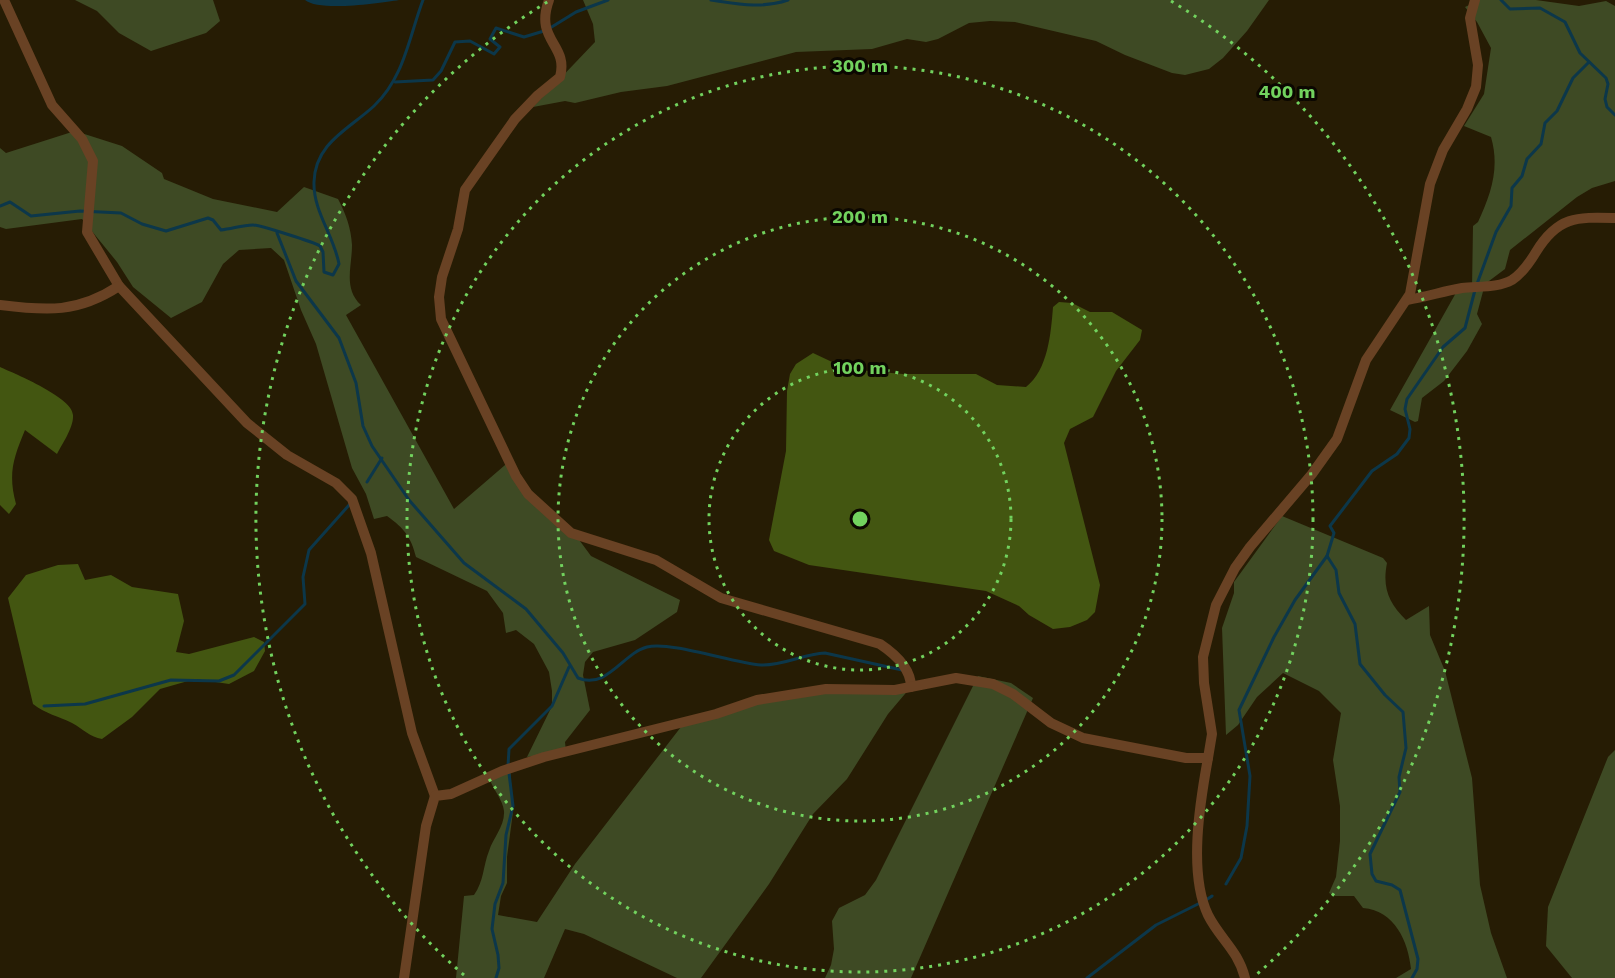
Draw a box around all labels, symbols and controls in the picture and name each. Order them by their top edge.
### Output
text: 300 m [832,55,888,76]
text: 400 m [1259,81,1315,102]
text: 200 m [832,206,888,227]
text: 100 m [833,357,887,378]
centre of rings [850,509,870,529]

